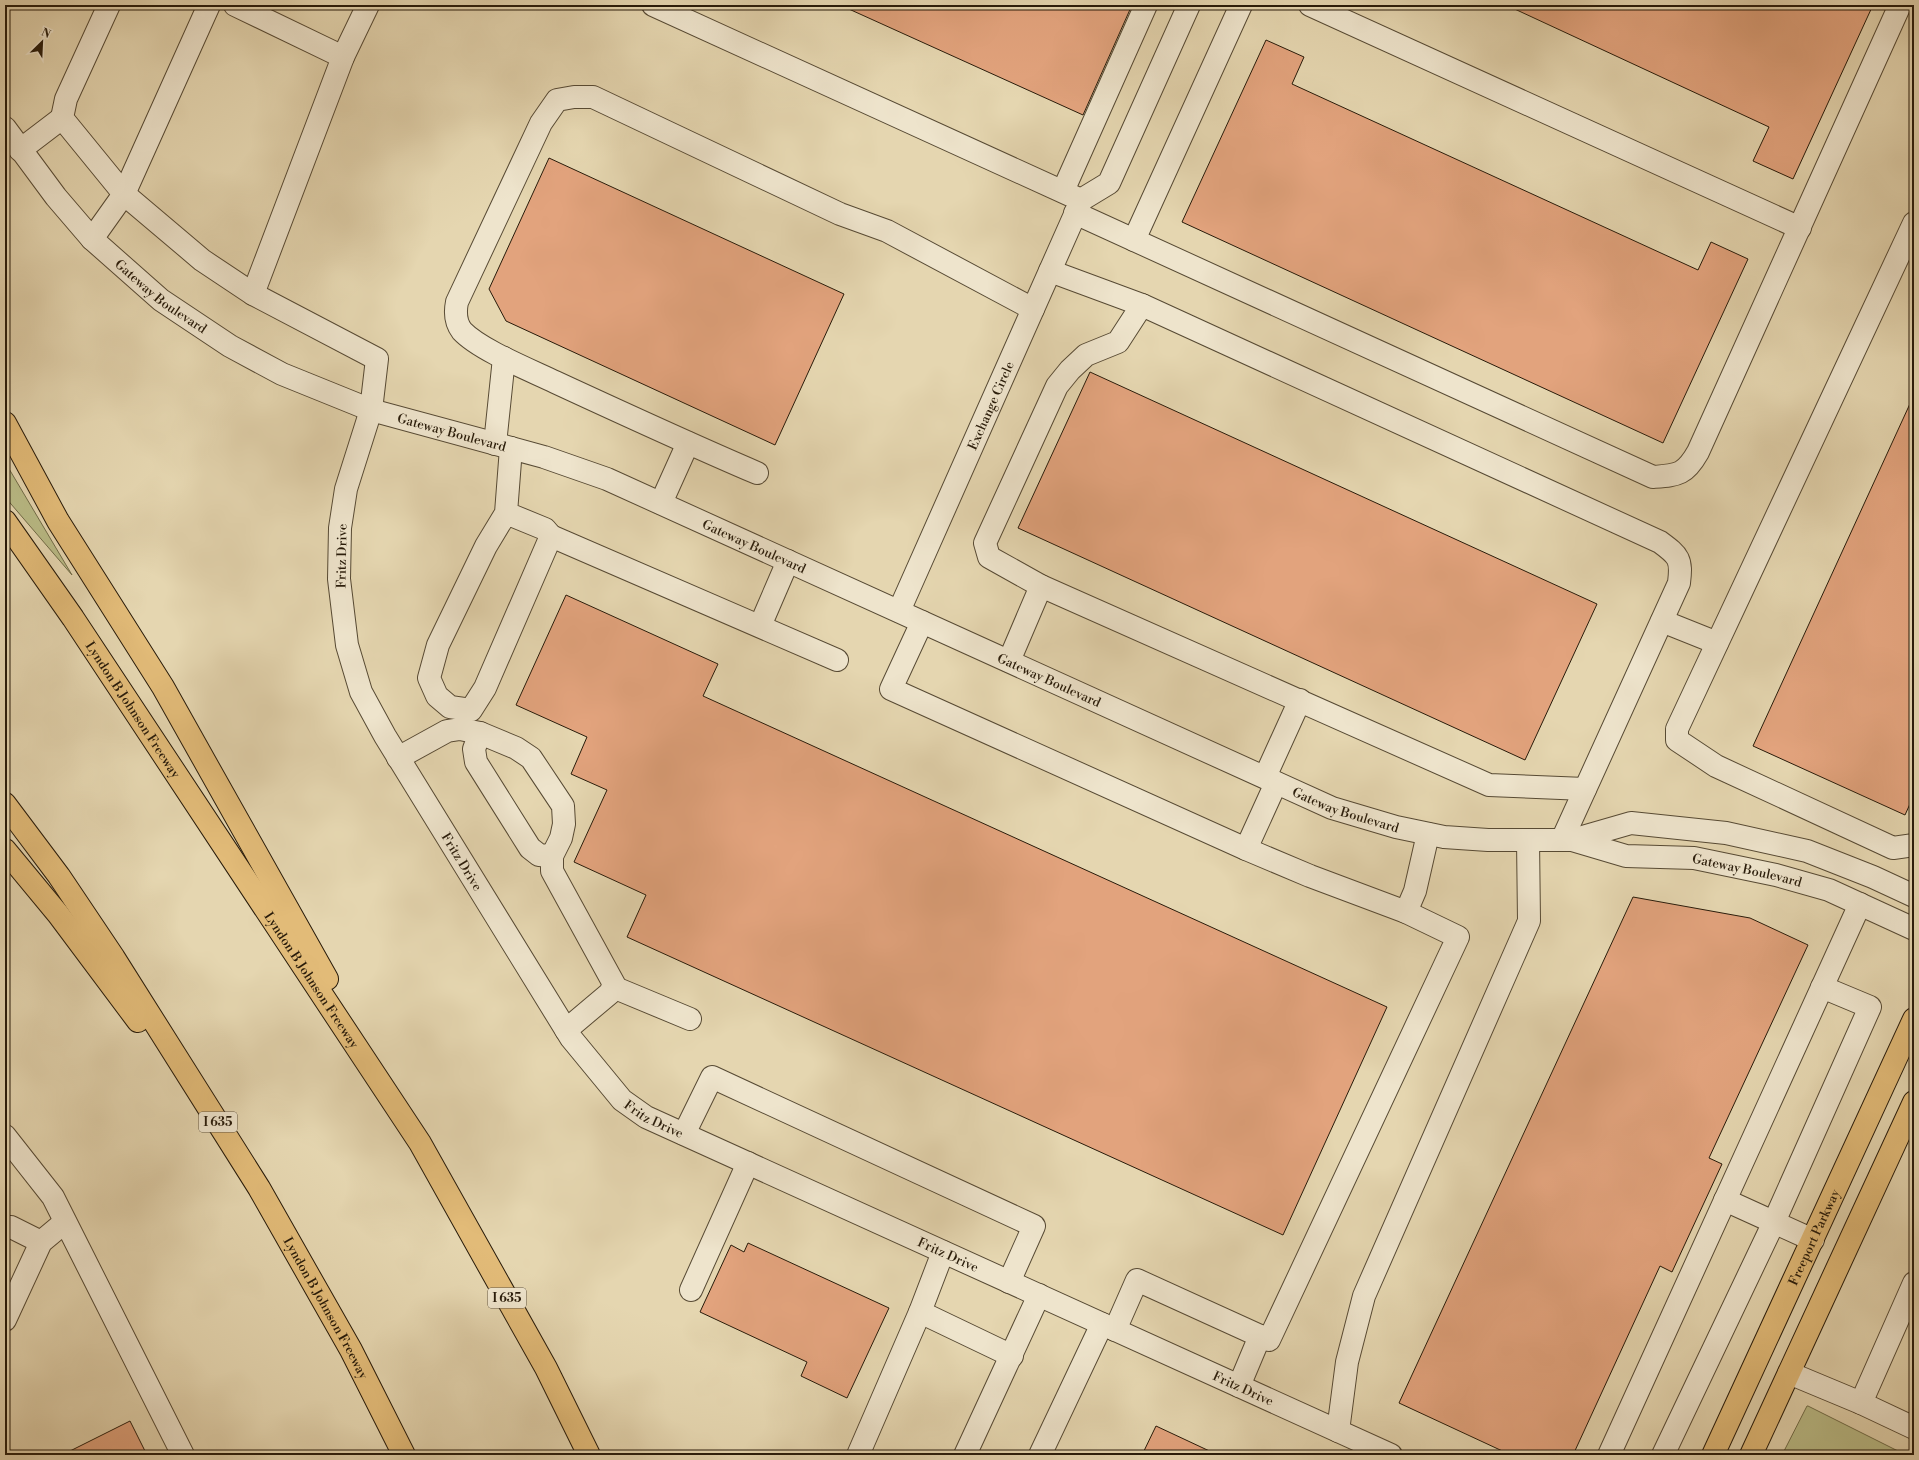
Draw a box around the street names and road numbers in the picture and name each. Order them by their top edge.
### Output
street label: Gateway Boulevard [111,256,210,338]
street label: Exchange Circle [965,359,1018,453]
street label: Gateway Boulevard [395,411,508,455]
street label: Gateway Boulevard [700,516,809,577]
street label: Fritz Drive [333,523,351,589]
street label: Lyndon B Johnson Freeway [82,639,184,782]
street label: Gateway Boulevard [995,650,1104,711]
street label: Gateway Boulevard [1290,784,1401,837]
street label: Fritz Drive [438,830,486,894]
street label: Gateway Boulevard [1691,851,1804,891]
street label: Lyndon B Johnson Freeway [260,909,362,1052]
street label: Fritz Drive [621,1097,686,1142]
road number: I 635 [199,1112,237,1132]
street label: Freeport Parkway [1785,1186,1844,1288]
street label: Lyndon B Johnson Freeway [279,1234,372,1382]
street label: Fritz Drive [915,1234,981,1276]
road number: I 635 [488,1288,526,1308]
street label: Fritz Drive [1210,1368,1276,1410]

